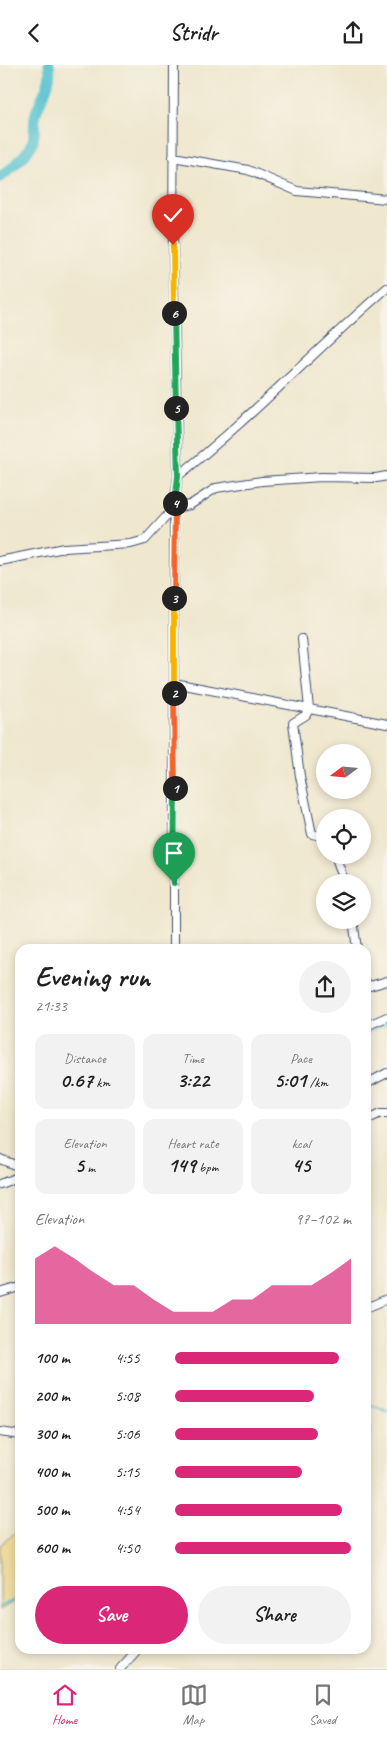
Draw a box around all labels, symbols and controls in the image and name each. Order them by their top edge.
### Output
icon: back [20,19,48,47]
text: Stridr [170,19,217,47]
icon: share [339,19,367,47]
pin [152,194,194,245]
icon: check [159,201,187,229]
pin: 6 [162,301,186,325]
text: 6 [171,305,178,322]
pin: 5 [164,395,188,421]
text: 5 [173,400,180,417]
pin: 4 [162,491,188,515]
text: 4 [172,495,179,512]
pin: 3 [162,585,186,611]
text: 3 [171,590,178,607]
pin: 2 [162,681,186,705]
text: 2 [171,685,178,702]
north arrow [316,744,371,799]
map controls [316,744,371,929]
pin: 1 [162,775,188,801]
text: 1 [172,780,179,797]
button: locate [316,809,371,864]
pin [153,832,195,883]
icon: arrive [160,839,188,867]
button: layers [316,874,371,929]
text: Evening run [35,959,150,994]
button: share [299,961,351,1013]
text: 21:33 [35,996,67,1016]
text: Distance [64,1050,106,1067]
text: Time [182,1050,204,1067]
text: Pace [290,1050,312,1067]
text: 0.67 [60,1067,93,1093]
text: 3:22 [177,1067,209,1093]
text: 5:01 [274,1067,306,1093]
text: km [93,1074,110,1091]
text: /km [306,1074,328,1091]
text: Elevation [63,1135,107,1152]
text: Heart rate [167,1135,219,1152]
text: kcal [292,1135,310,1152]
text: 5 [75,1152,84,1178]
text: 149 [168,1152,196,1178]
text: 45 [292,1152,310,1178]
text: m [84,1159,95,1176]
text: bpm [196,1159,218,1176]
text: Elevation [35,1209,84,1229]
text: 97–102 m [295,1209,351,1229]
text: 100 m [35,1348,70,1368]
text: 4:55 [115,1348,140,1368]
text: 200 m [35,1386,70,1406]
text: 5:08 [115,1386,140,1406]
text: 300 m [35,1424,70,1444]
text: 5:06 [115,1424,140,1444]
text: 400 m [35,1462,70,1482]
text: 5:15 [115,1462,140,1482]
text: 500 m [35,1500,69,1520]
text: 4:54 [115,1500,140,1520]
text: 600 m [35,1538,70,1558]
text: 4:50 [115,1538,140,1558]
button: Save [35,1586,188,1644]
button: Share [198,1586,351,1644]
tab: Home [51,1681,79,1728]
tab: Map [180,1681,208,1728]
tab: Saved [309,1681,337,1728]

